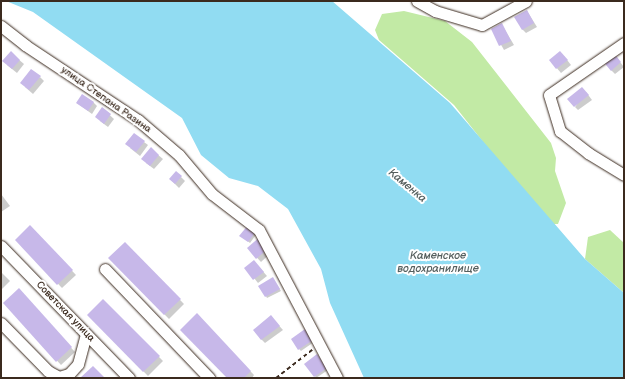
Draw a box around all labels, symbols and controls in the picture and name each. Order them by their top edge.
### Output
street label: улица Степана Разина [59,64,153,136]
water label: Каменка [385,166,429,206]
water label: Каменское водохранилище [397,250,479,276]
street label: Советская улица [33,279,97,345]

